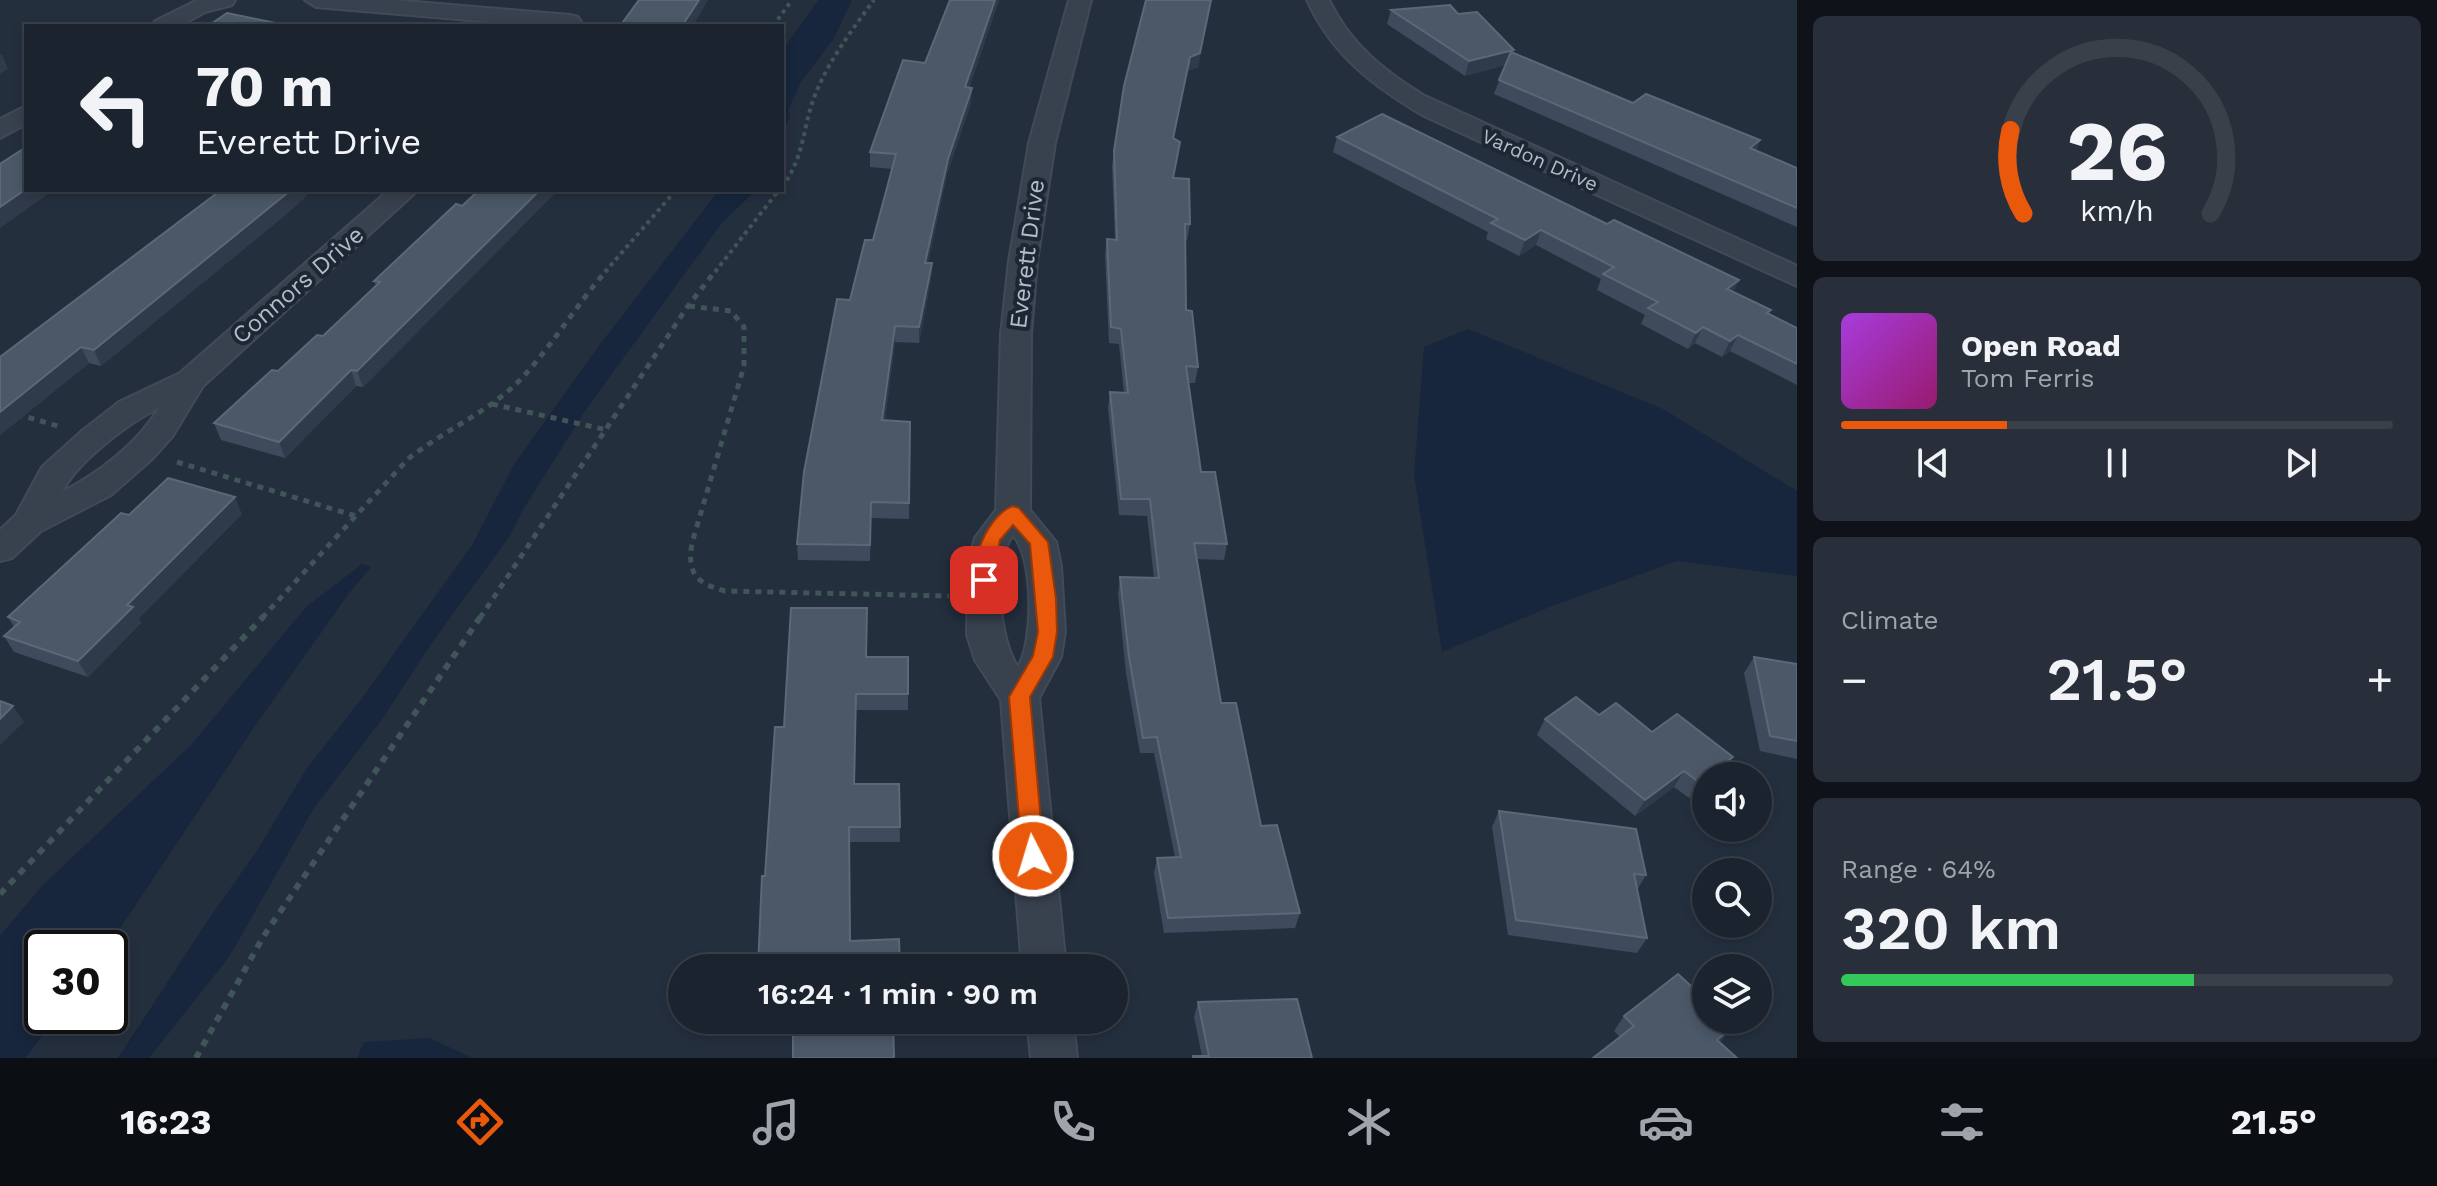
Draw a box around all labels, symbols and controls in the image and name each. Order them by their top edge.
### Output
text: 70 m [196,54,333,120]
icon: left [64,56,168,160]
text: 26 [2067,103,2167,200]
text: Everett Drive [196,121,421,163]
street label: Vardon Drive [1478,124,1602,196]
street label: Everett Drive [1004,178,1050,330]
text: km/h [2080,194,2154,228]
street label: Connors Drive [227,220,369,350]
text: Open Road [1961,328,2121,363]
text: Tom Ferris [1961,363,2094,393]
icon: previous [1911,441,1955,485]
icon: pause [2095,441,2139,485]
icon: next [2279,441,2323,485]
pin [950,546,1018,614]
icon: arrive [962,558,1006,602]
text: Climate [1841,605,1939,635]
text: 21.5° [2046,644,2188,715]
text: − [1841,654,1868,706]
text: + [2366,654,2393,706]
map controls [1692,762,1772,1034]
button: sound [1692,762,1772,842]
position arrow [991,814,1075,898]
text: Range · 64% [1841,854,1996,884]
button: search [1692,858,1772,938]
text: 320 km [1841,893,2061,964]
speed limit sign: 30 [24,930,128,1034]
button: layers [1692,954,1772,1034]
text: 16:24 · 1 min · 90 m [758,976,1038,1011]
icon: directions [452,1094,508,1150]
icon: music [748,1094,804,1150]
icon: phone [1045,1094,1101,1150]
icon: climate [1341,1094,1397,1150]
icon: car [1638,1094,1694,1150]
icon: filters [1934,1094,1990,1150]
text: 16:23 [120,1101,212,1143]
text: 21.5° [2231,1101,2317,1143]

